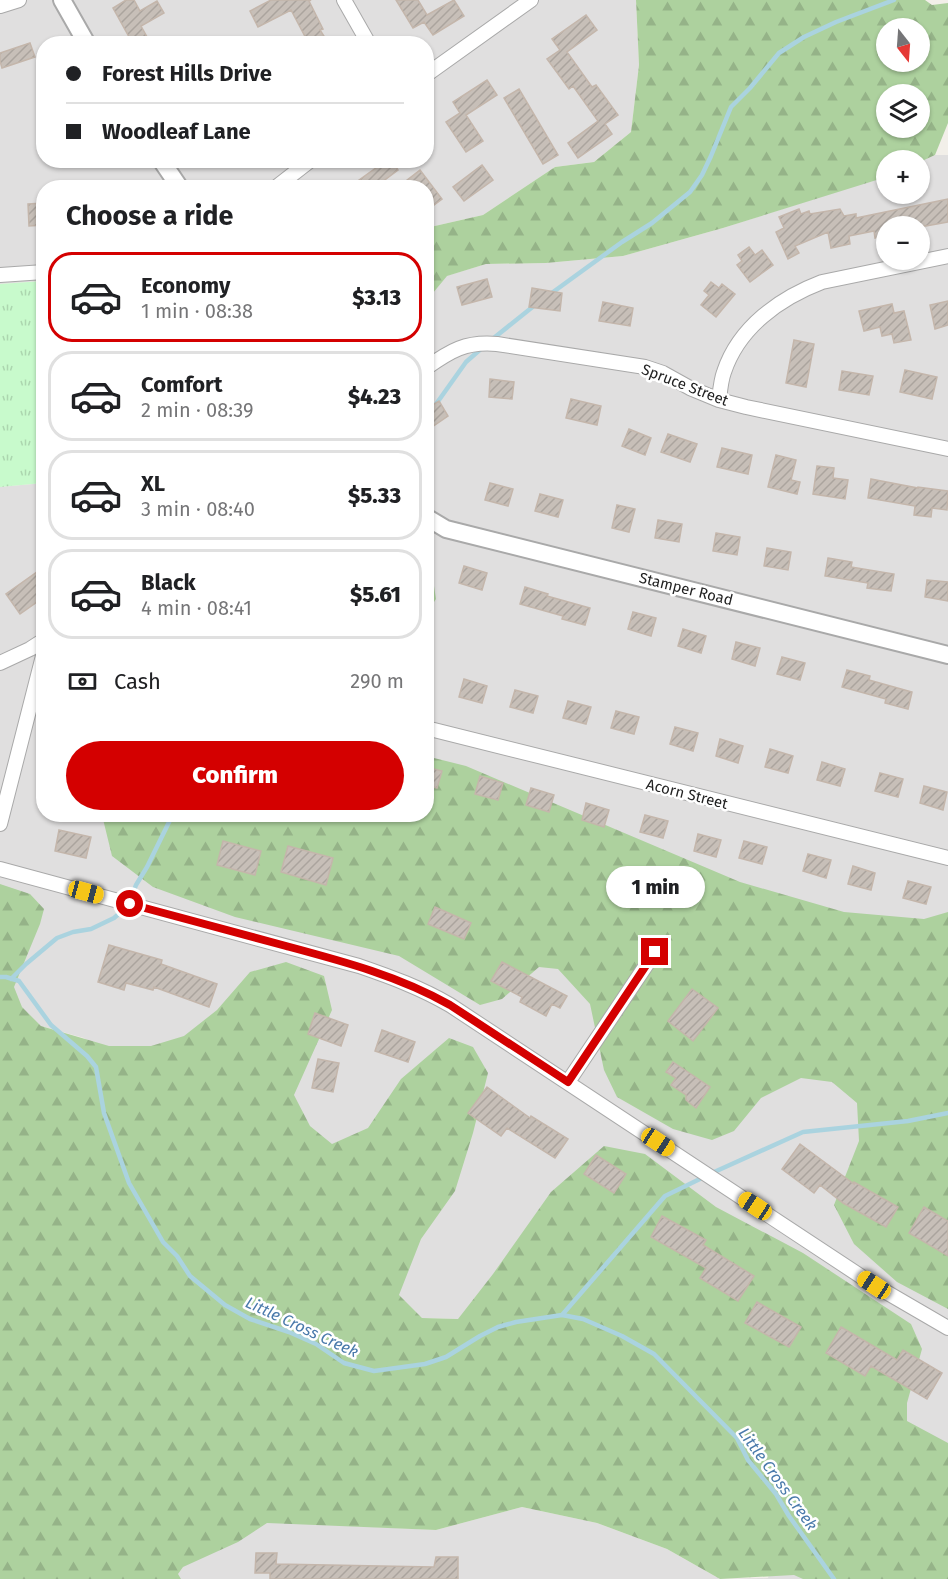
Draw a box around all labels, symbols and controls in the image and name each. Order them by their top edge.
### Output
north arrow [876,18,930,72]
map controls [876,18,930,270]
text: Forest Hills Drive [102,60,272,87]
button: layers [876,84,930,138]
text: Woodleaf Lane [102,118,251,145]
button: + [876,150,930,204]
text: Choose a ride [66,200,233,232]
button: − [876,216,930,270]
icon: car [69,270,123,324]
text: Economy [141,272,230,299]
text: $3.13 [352,284,401,311]
text: 1 min · 08:38 [141,299,253,323]
street label: Spruce Street [639,360,731,410]
icon: car [69,369,123,423]
text: Comfort [141,371,222,398]
text: $4.23 [348,383,401,410]
text: 2 min · 08:39 [141,398,254,422]
icon: car [69,468,123,522]
text: XL [141,470,165,497]
text: $5.33 [348,482,401,509]
text: 3 min · 08:40 [141,497,255,521]
icon: car [69,567,123,621]
text: Black [141,569,196,596]
street label: Stamper Road [637,569,735,609]
text: $5.61 [350,581,401,608]
text: 4 min · 08:41 [141,596,252,620]
icon: cash [66,665,99,698]
text: Cash [114,668,161,695]
text: 290 m [350,669,404,693]
button: Confirm [66,741,404,810]
street label: Acorn Street [644,775,730,813]
callout: 1 min [606,865,704,907]
text: 1 min [632,875,679,899]
car [66,879,106,905]
route start [116,890,143,917]
route end [641,938,668,965]
car [638,1125,678,1159]
car [735,1189,775,1223]
car [854,1268,894,1302]
water label: Little Cross Creek [243,1293,362,1362]
water label: Little Cross Creek [734,1424,822,1534]

